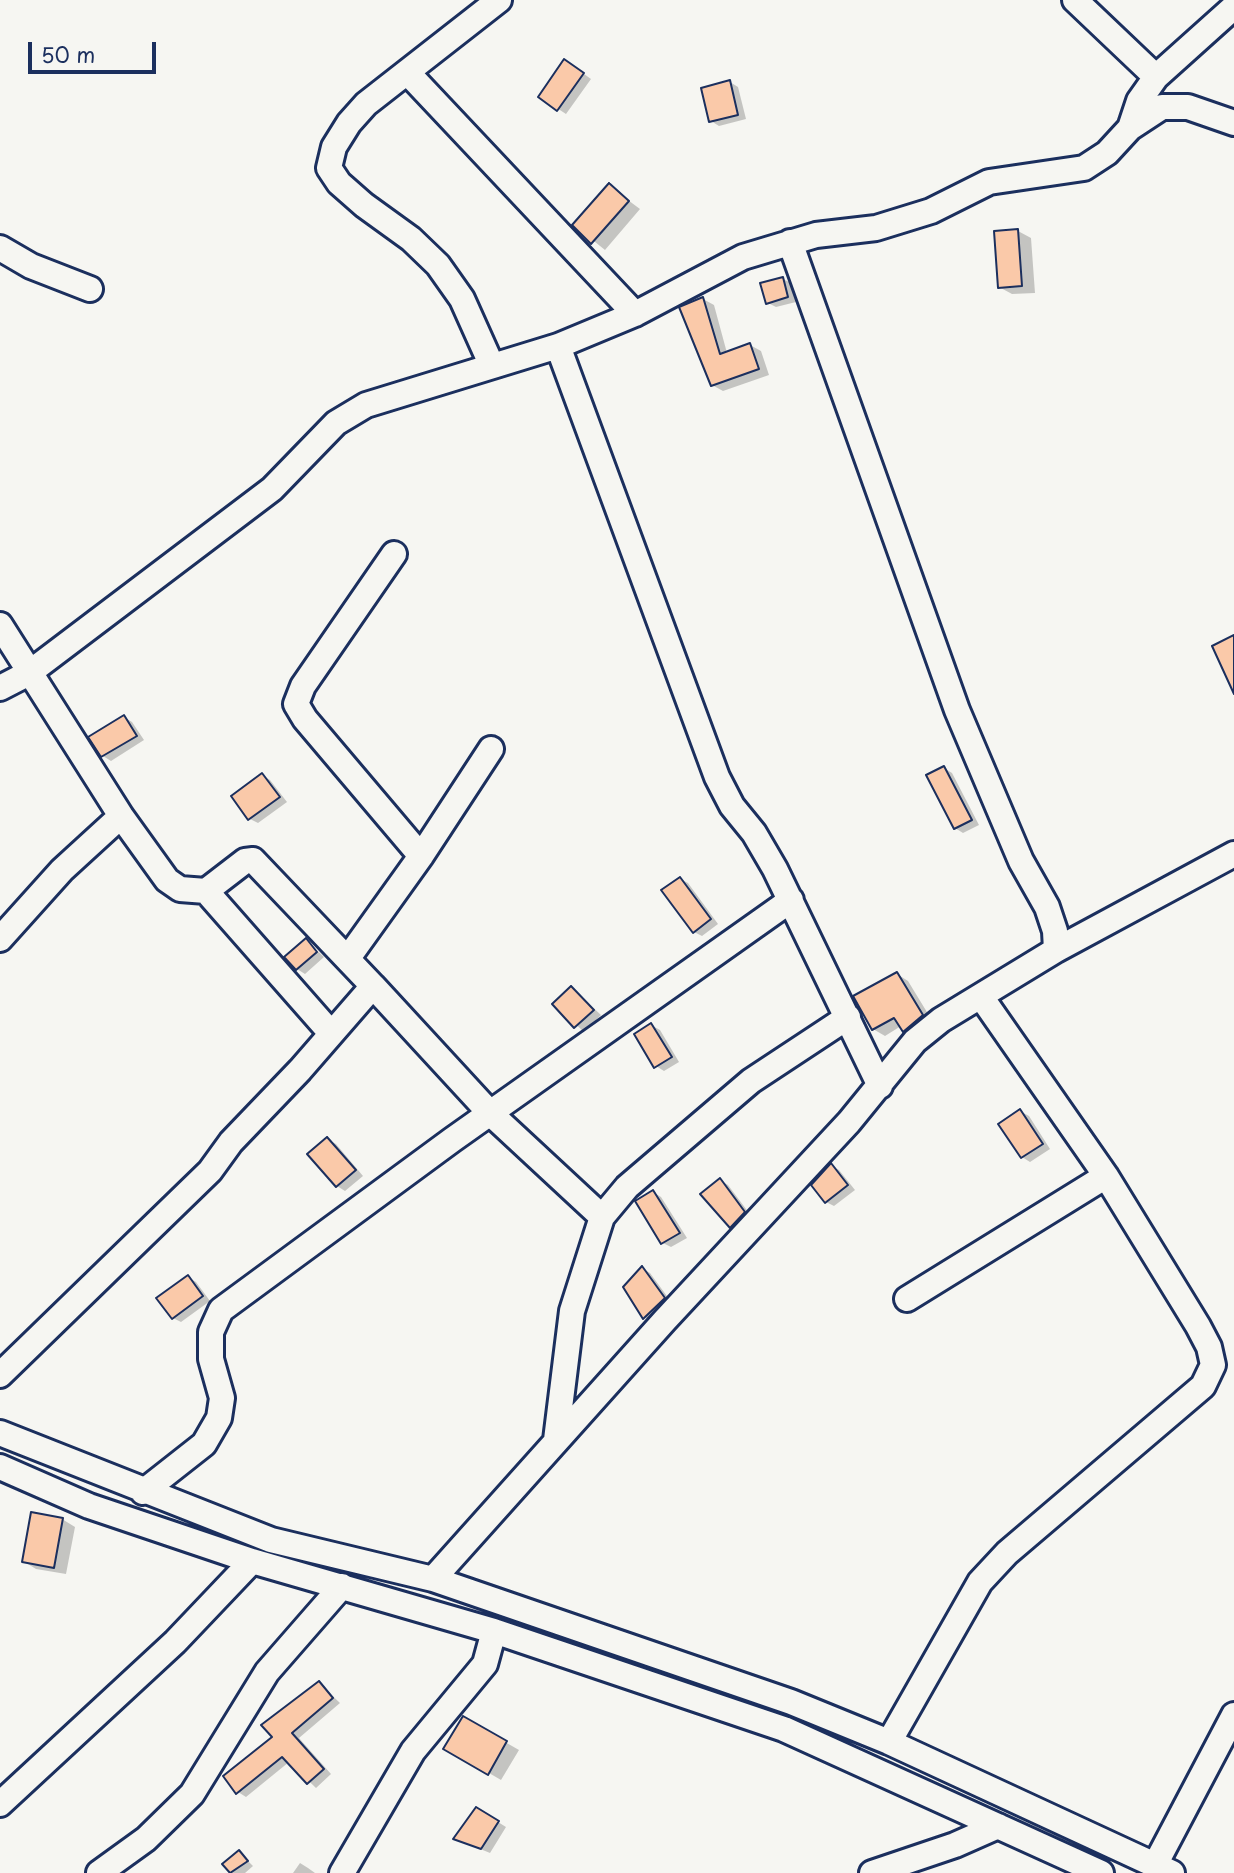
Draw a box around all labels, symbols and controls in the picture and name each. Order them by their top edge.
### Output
scale bar [32,28,159,72]
text: 50 m [41,38,95,70]

